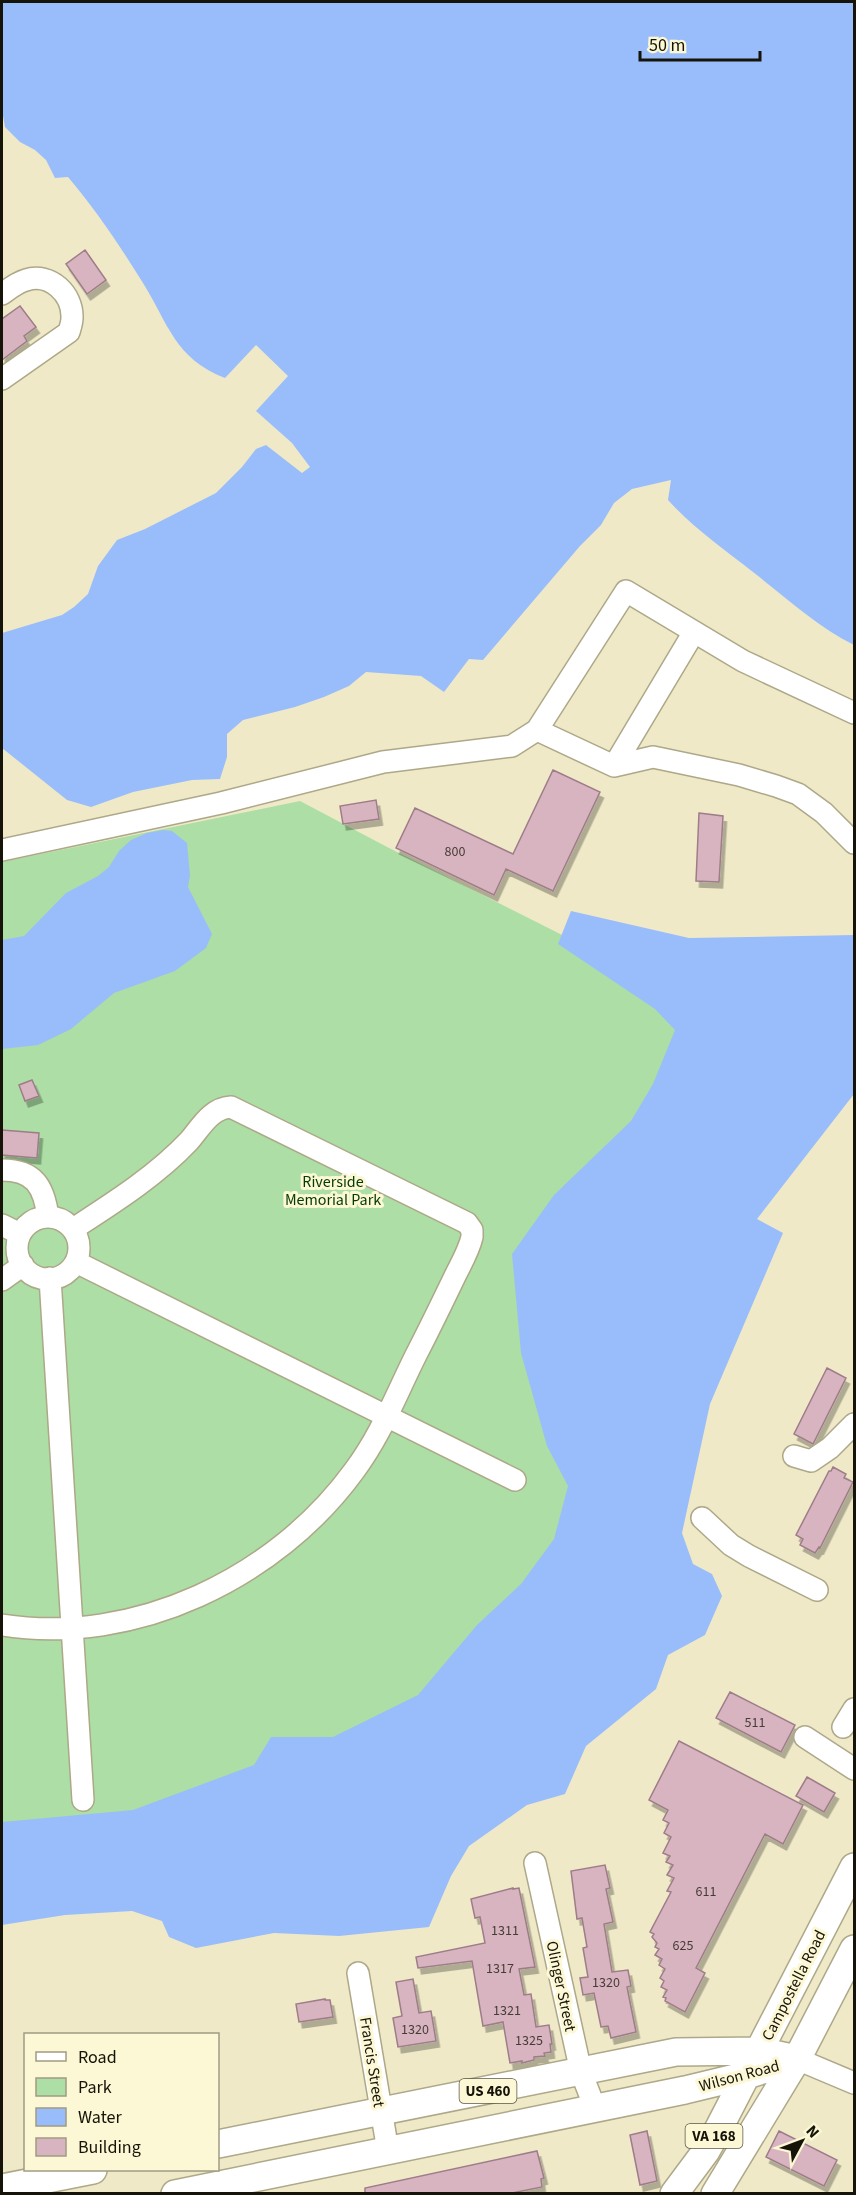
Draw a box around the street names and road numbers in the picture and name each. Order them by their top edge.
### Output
street label: Campostella Road [757,1926,831,2044]
street label: Olinger Street [541,1939,581,2034]
street label: Francis Street [354,2016,390,2109]
street label: Wilson Road [697,2055,782,2097]
road number: US 460 [460,2079,516,2103]
road number: VA 168 [686,2124,742,2148]

